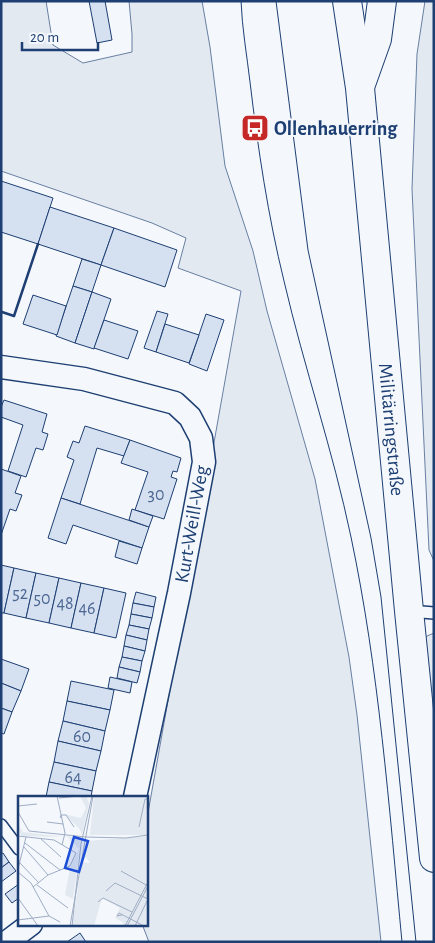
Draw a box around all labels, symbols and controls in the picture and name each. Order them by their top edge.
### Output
scale bar [22,20,99,52]
text: 20 m [30,30,59,45]
bus stop icon: Ollenhauerring [240,113,270,143]
place label: Ollenhauerring [274,119,398,139]
street label: Militärringstraße [375,362,407,497]
street label: Kurt-Weill-Weg [172,464,212,584]
house number: 30 [148,486,164,504]
house number: 52 [12,585,28,603]
house number: 50 [33,590,51,608]
house number: 48 [56,595,74,613]
house number: 46 [78,600,96,618]
house number: 60 [73,728,91,746]
house number: 64 [64,769,82,787]
inset map [18,796,148,926]

